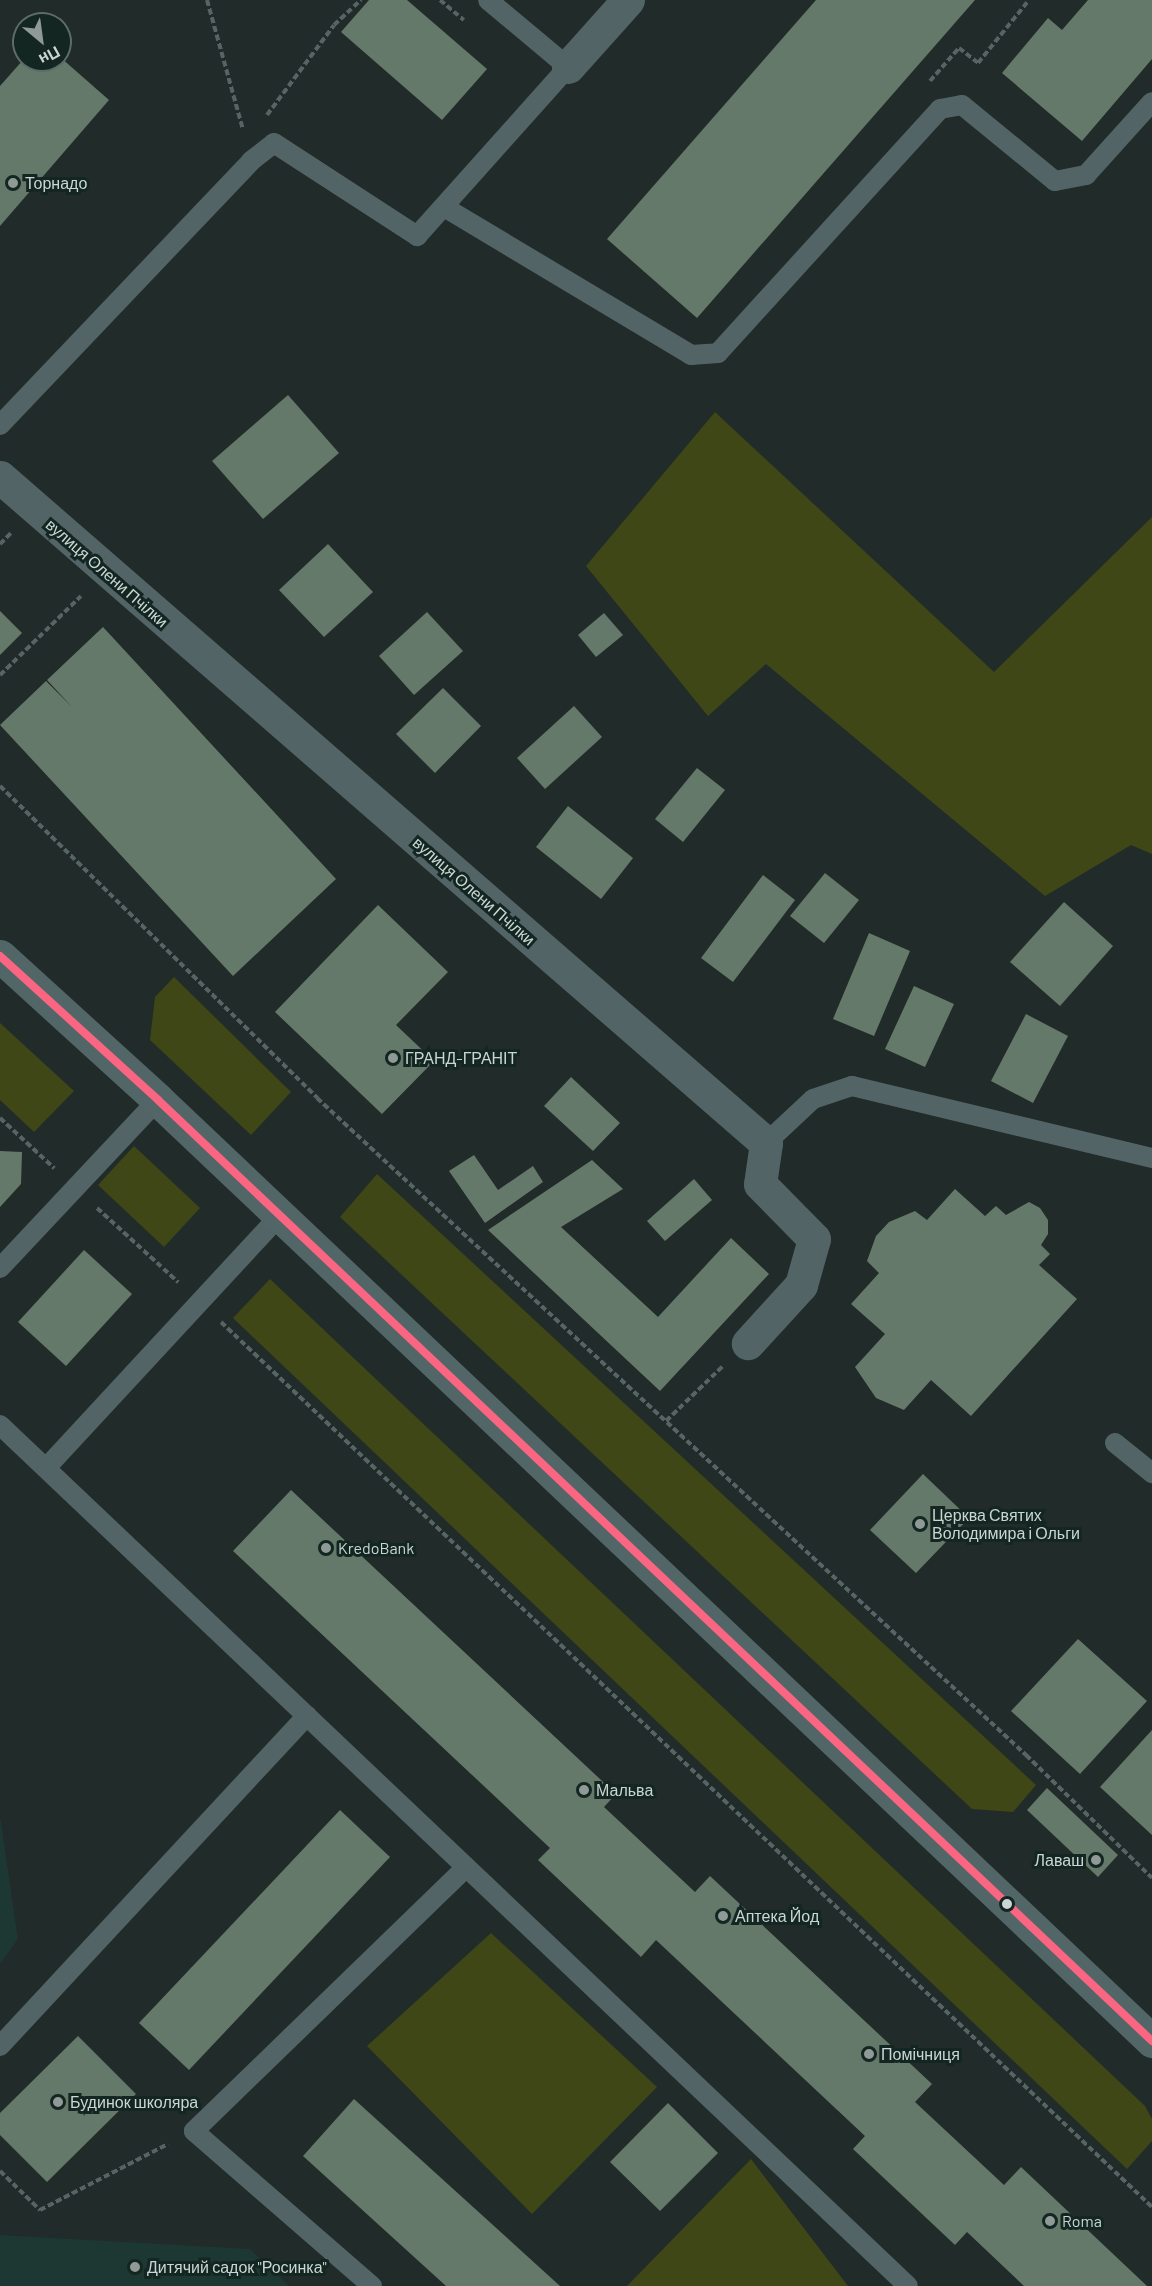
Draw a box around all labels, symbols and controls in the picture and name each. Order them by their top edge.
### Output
north arrow [12,12,72,72]
text: Пн [36,43,64,70]
place label: Торнадо [25,173,87,193]
marker: Торнадо [6,176,20,190]
street label: вулиця Олени Пчілки [42,515,172,631]
street label: вулиця Олени Пчілки [409,833,539,949]
place label: ГРАНД-ГРАНІТ [405,1048,517,1068]
marker: ГРАНД-ГРАНІТ [386,1051,400,1065]
place label: Церква Святих Володимира і Ольги [932,1505,1080,1543]
marker: Церква Святих Володимира і Ольги [913,1517,927,1531]
place label: KredoBank [338,1538,414,1558]
marker: KredoBank [319,1541,333,1555]
place label: Мальва [596,1780,653,1800]
marker: Мальва [577,1783,591,1797]
place label: Лаваш [1035,1850,1084,1870]
marker: Лаваш [1089,1853,1103,1867]
unlabelled marker [1001,1898,1013,1910]
place label: Аптека Йод [735,1906,819,1926]
marker: Аптека Йод [716,1909,730,1923]
place label: Помічниця [881,2044,960,2064]
marker: Помічниця [862,2047,876,2061]
place label: Будинок школяра [70,2092,198,2112]
marker: Будинок школяра [51,2095,65,2109]
place label: Roma [1062,2211,1102,2231]
marker: Roma [1043,2214,1057,2228]
place label: Дитячий садок "Росинка" [147,2257,327,2277]
marker: Дитячий садок "Росинка" [128,2260,142,2274]

